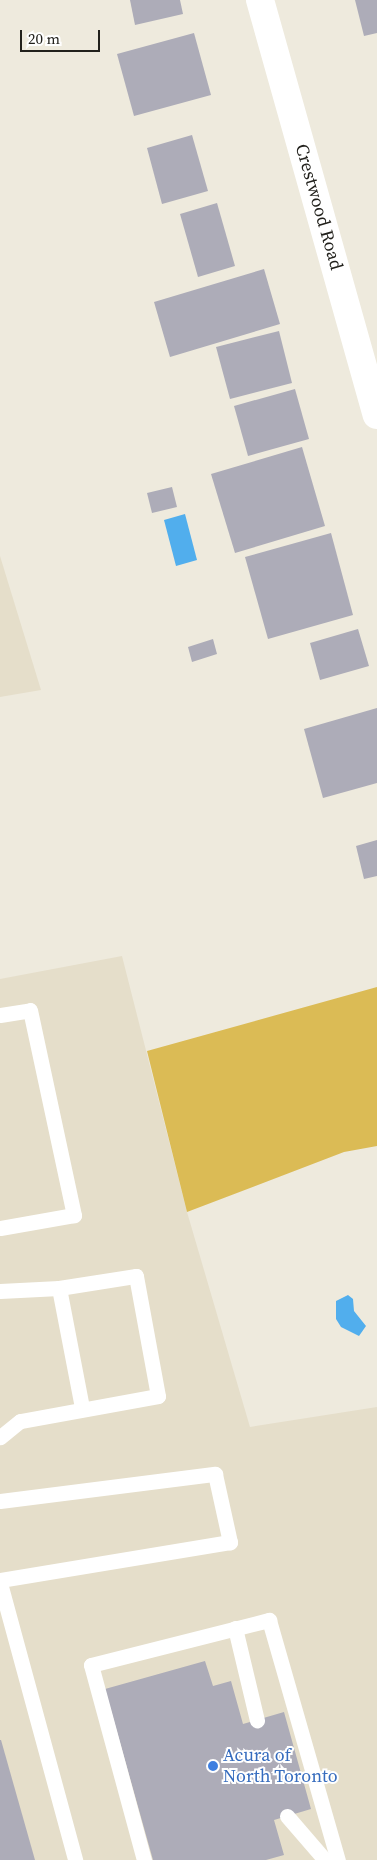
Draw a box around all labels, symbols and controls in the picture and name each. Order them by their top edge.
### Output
scale bar [22,20,102,52]
text: 20 m [28,28,60,49]
street label: Crestwood Road [291,141,347,273]
place label: Acura of North Toronto [223,1745,338,1788]
marker: Acura of North Toronto [207,1760,219,1772]

